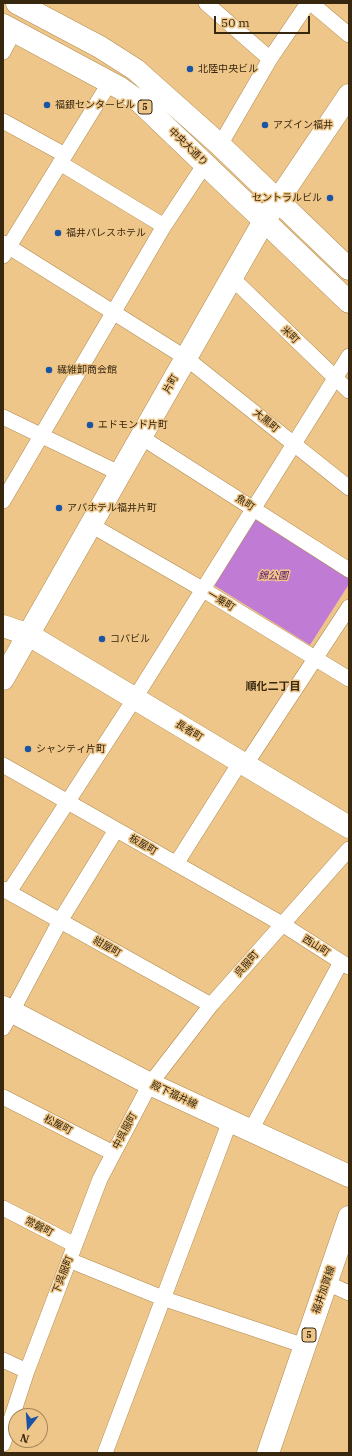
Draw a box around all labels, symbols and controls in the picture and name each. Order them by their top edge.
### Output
scale bar [216,8,312,34]
text: 50 m [221,15,250,30]
place label: 北陸中央ビル [198,63,258,75]
marker: 北陸中央ビル [185,64,195,74]
place label: 福銀センタービル [55,99,135,111]
marker: 福銀センタービル [42,100,52,110]
road number: 5 [138,100,152,114]
place label: アズイン福井 [273,119,333,131]
marker: アズイン福井 [260,120,270,130]
street label: 中央大通り [166,125,210,169]
place label: セントラルビル [252,192,322,204]
marker: セントラルビル [325,193,335,203]
place label: 福井パレスホテル [66,227,146,239]
marker: 福井パレスホテル [53,228,63,238]
street label: 米町 [279,324,301,346]
place label: 繊維卸商会館 [57,364,117,376]
marker: 繊維卸商会館 [44,365,54,375]
street label: 片町 [161,372,181,396]
street label: 大黒町 [251,407,281,435]
place label: エドモンド片町 [98,419,168,431]
marker: エドモンド片町 [85,420,95,430]
street label: 魚町 [233,493,257,513]
place label: アパホテル福井片町 [67,502,157,514]
marker: アパホテル福井片町 [54,503,64,513]
park label: 錦公園 [258,570,288,582]
street label: 一乗町 [205,588,237,614]
place label: コパビル [110,633,150,645]
marker: コパビル [97,634,107,644]
district label: 順化二丁目 [246,680,300,694]
street label: 長者町 [173,718,205,744]
place label: シャンティ片町 [36,743,106,755]
marker: シャンティ片町 [23,744,33,754]
street label: 板屋町 [127,832,159,858]
street label: 西山町 [300,933,332,959]
street label: 紺屋町 [91,934,123,960]
street label: 呉服町 [233,949,261,979]
street label: 殿下福井線 [149,1079,199,1111]
street label: 中呉服町 [110,1111,140,1151]
street label: 松屋町 [42,1113,74,1137]
street label: 常磐町 [23,1215,55,1239]
street label: 下呉服町 [50,1254,76,1296]
street label: 福井加賀線 [310,1264,338,1316]
road number: 5 [302,1328,316,1342]
north arrow [8,1408,48,1448]
text: N [19,1431,31,1446]

